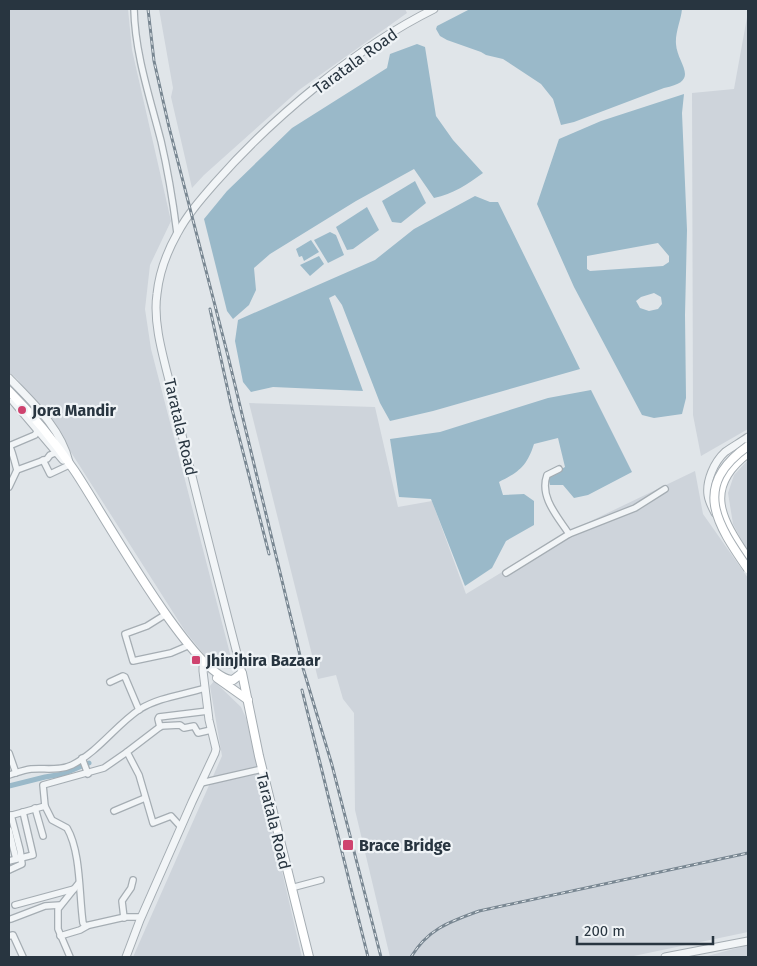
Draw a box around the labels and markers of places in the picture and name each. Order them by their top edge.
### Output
place label: Jora Mandir [31,401,117,420]
marker: Jora Mandir [16,404,28,416]
place label: Jhinjhira Bazaar [205,651,321,670]
marker: Jhinjhira Bazaar [190,654,202,666]
place label: Brace Bridge [359,836,451,855]
marker: Brace Bridge [341,838,355,852]

